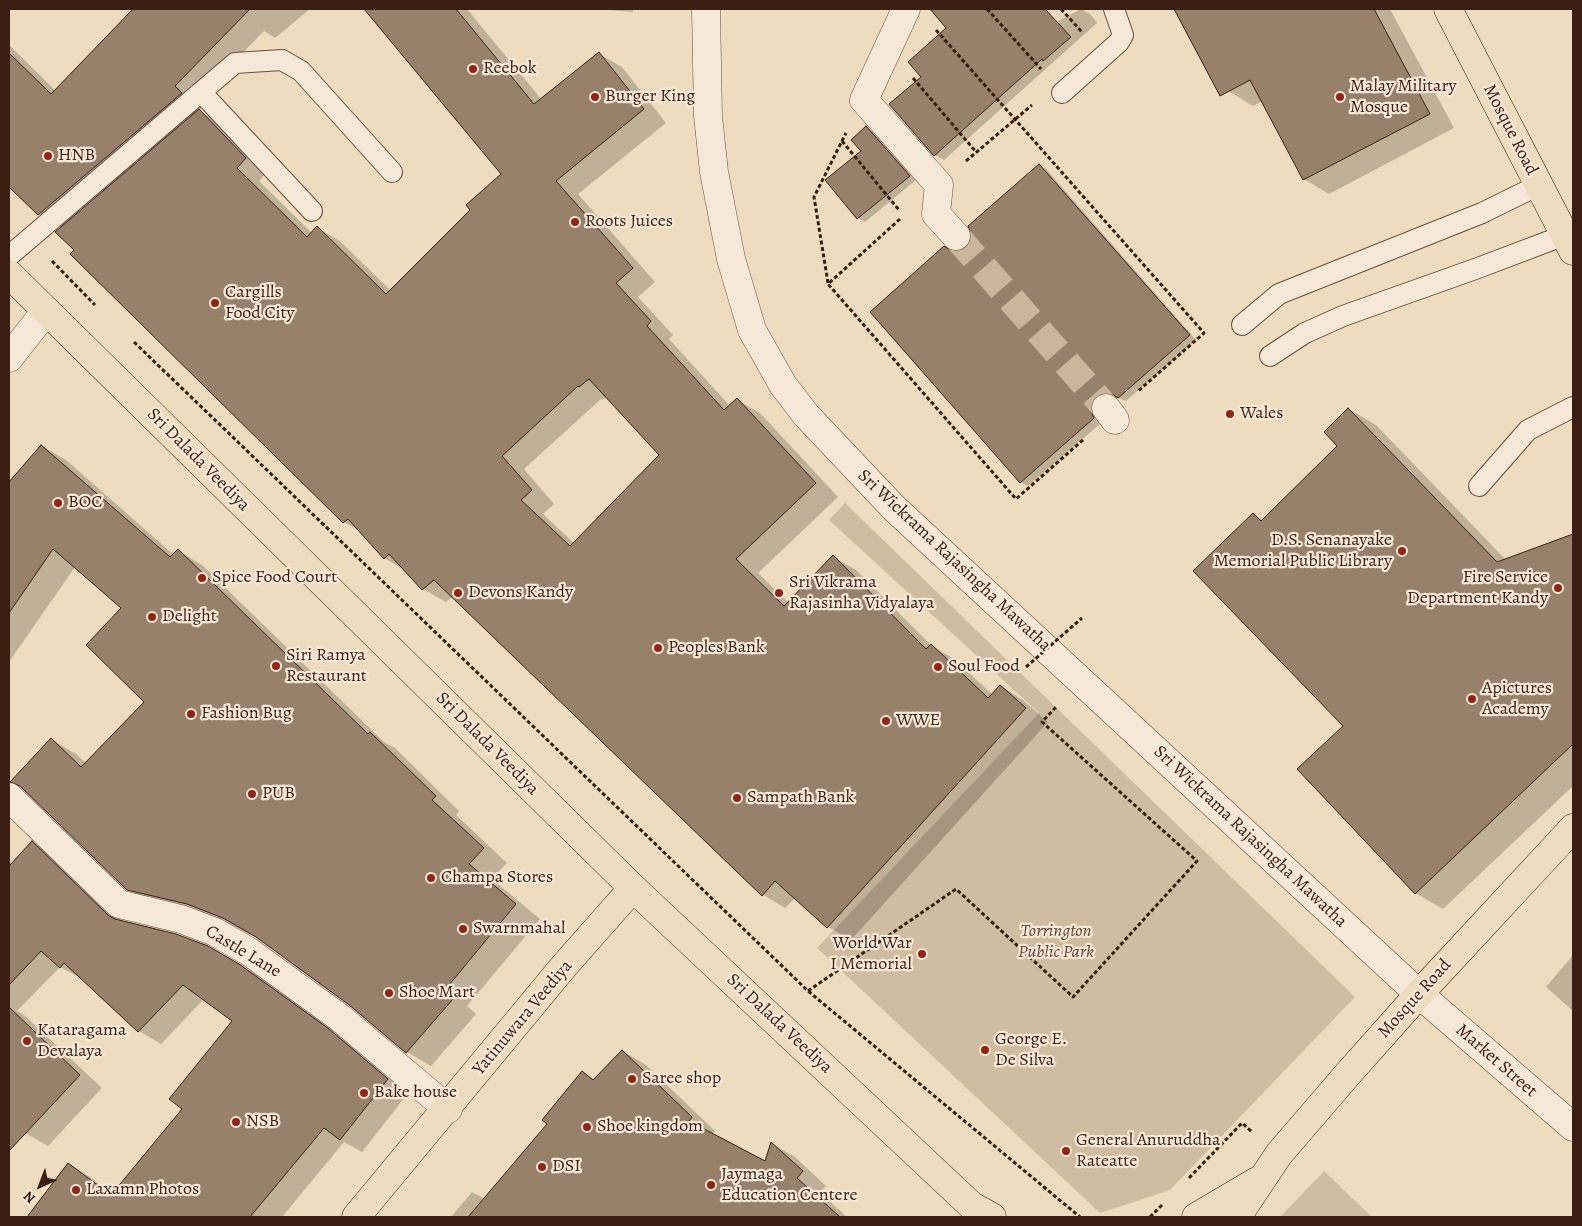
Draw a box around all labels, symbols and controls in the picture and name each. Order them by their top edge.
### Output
place label: Reebok [483,58,537,80]
marker: Reebok [467,63,479,75]
place label: Malay Military Mosque [1350,76,1457,118]
street label: Mosque Road [1478,81,1542,179]
place label: Burger King [605,86,695,108]
marker: Burger King [589,91,601,103]
marker: Malay Military Mosque [1334,91,1346,103]
place label: HNB [58,145,95,167]
marker: HNB [42,150,54,162]
place label: Roots Juices [585,211,673,233]
marker: Roots Juices [569,216,581,228]
place label: Cargills Food City [225,282,295,324]
marker: Cargills Food City [209,297,221,309]
place label: Wales [1240,403,1283,425]
street label: Sri Dalada Veediya [142,404,254,516]
marker: Wales [1224,408,1236,420]
street label: Sri Wickrama Rajasingha Mawatha [853,465,1055,657]
place label: BOC [68,492,102,514]
marker: BOC [52,497,64,509]
place label: D.S. Senanayake Memorial Public Library [1214,530,1392,572]
marker: D.S. Senanayake Memorial Public Library [1396,545,1408,557]
place label: Spice Food Court [212,567,337,589]
place label: Fire Service Department Kandy [1407,567,1548,610]
marker: Spice Food Court [196,572,208,584]
place label: Sri Vikrama Rajasinha Vidyalaya [789,572,934,614]
place label: Devons Kandy [468,582,573,604]
marker: Fire Service Department Kandy [1552,582,1564,594]
marker: Devons Kandy [452,587,464,599]
marker: Sri Vikrama Rajasinha Vidyalaya [773,587,785,599]
place label: Delight [162,606,217,628]
marker: Delight [146,611,158,623]
place label: Peoples Bank [668,637,765,659]
marker: Peoples Bank [652,642,664,654]
place label: Siri Ramya Restaurant [286,645,367,688]
place label: Soul Food [948,656,1020,678]
marker: Siri Ramya Restaurant [270,660,282,672]
marker: Soul Food [932,661,944,673]
place label: Apictures Academy [1482,678,1552,721]
street label: Sri Dalada Veediya [431,688,543,800]
marker: Apictures Academy [1466,693,1478,705]
place label: Fashion Bug [201,703,292,725]
marker: Fashion Bug [185,708,197,720]
place label: WWE [896,710,940,732]
marker: WWE [880,715,892,727]
street label: Sri Wickrama Rajasingha Mawatha [1149,741,1351,933]
place label: PUB [262,783,295,805]
place label: Sampath Bank [747,787,854,809]
marker: PUB [246,788,258,800]
marker: Sampath Bank [731,792,743,804]
place label: Champa Stores [441,867,553,889]
marker: Champa Stores [425,872,437,884]
place label: Swarnmahal [473,918,565,940]
street label: Castle Lane [201,921,285,983]
park label: Torrington Public Park [1018,921,1094,964]
marker: Swarnmahal [457,923,469,935]
place label: World War I Memorial [830,933,912,976]
marker: World War I Memorial [916,948,928,960]
street label: Mosque Road [1374,955,1456,1043]
street label: Yatinuwara Veediya [469,956,577,1080]
street label: Sri Dalada Veediya [722,969,836,1079]
place label: Shoe Mart [399,982,475,1004]
marker: Shoe Mart [383,987,395,999]
place label: Kataragama Devalaya [37,1020,126,1062]
street label: Market Street [1451,1020,1541,1102]
place label: George E. De Silva [995,1029,1067,1072]
marker: Kataragama Devalaya [21,1035,33,1047]
marker: George E. De Silva [979,1044,991,1056]
place label: Saree shop [642,1068,721,1090]
marker: Saree shop [626,1073,638,1085]
place label: Bake house [374,1082,457,1104]
marker: Bake house [358,1087,370,1099]
place label: NSB [246,1111,279,1133]
marker: NSB [230,1116,242,1128]
place label: Shoe kingdom [597,1116,703,1138]
marker: Shoe kingdom [581,1121,593,1133]
place label: General Anuruddha Rateatte [1076,1130,1220,1172]
marker: General Anuruddha Rateatte [1060,1145,1072,1157]
place label: DSI [552,1156,581,1178]
north arrow [15,1161,65,1211]
marker: DSI [536,1161,548,1173]
place label: Jaymaga Education Centere [721,1164,857,1206]
place label: Laxamn Photos [86,1179,199,1201]
marker: Jaymaga Education Centere [705,1179,717,1191]
marker: Laxamn Photos [70,1184,82,1196]
text: N [19,1187,40,1208]

